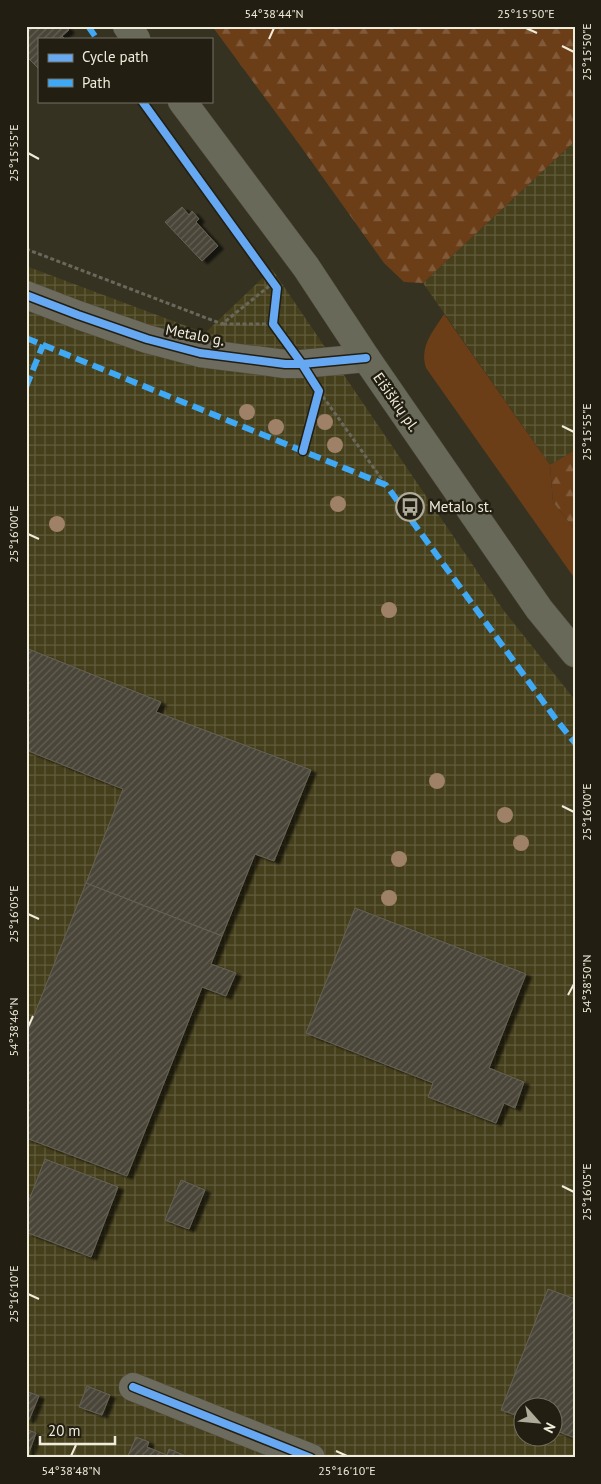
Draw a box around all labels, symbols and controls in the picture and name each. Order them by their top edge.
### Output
text: 54°38'44"N [244,6,304,21]
text: 25°15'50"E [497,6,555,21]
text: 25°15'50"E [579,23,594,81]
legend [38,38,212,102]
text: Cycle path [82,47,148,66]
text: Path [82,73,111,92]
text: 25°15'55"E [6,124,21,182]
street label: Metalo g. [164,319,226,350]
street label: Eišiškių pl. [369,369,424,435]
text: 25°15'55"E [579,403,594,461]
bus stop icon: Metalo st. [395,492,425,522]
place label: Metalo st. [429,497,492,516]
text: 25°16'00"E [6,505,21,563]
text: 25°16'00"E [579,783,594,841]
text: 25°16'05"E [6,885,21,943]
text: 54°38'50"N [579,954,594,1014]
text: 54°38'46"N [6,997,21,1057]
text: 25°16'05"E [579,1163,594,1221]
text: 25°16'10"E [6,1265,21,1323]
north arrow [514,1396,564,1446]
scale bar [40,1414,115,1446]
text: N [539,1420,560,1436]
text: 20 m [48,1421,81,1440]
text: 54°38'48"N [41,1463,101,1478]
text: 25°16'10"E [318,1463,376,1478]

